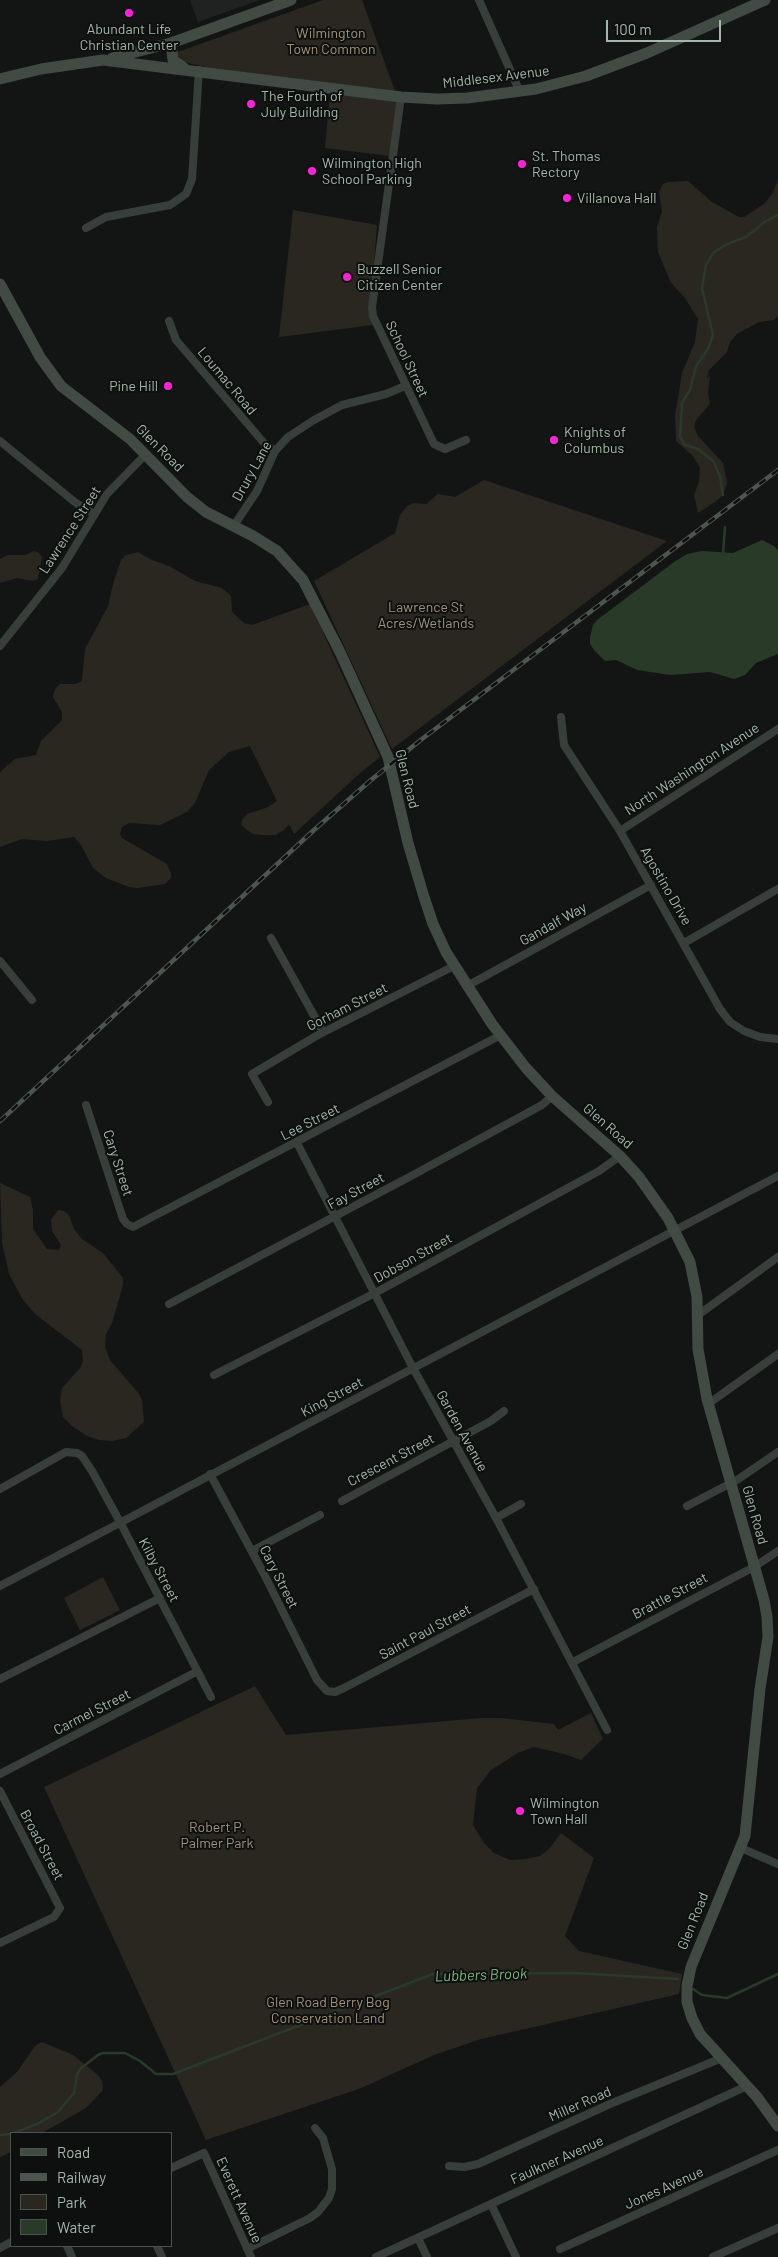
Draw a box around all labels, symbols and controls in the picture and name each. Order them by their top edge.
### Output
marker: Abundant Life Christian Center [123,7,135,19]
scale bar [608,10,723,42]
text: 100 m [614,20,652,38]
place label: Abundant Life Christian Center [80,21,178,54]
park label: Wilmington Town Common [286,25,376,58]
street label: Middlesex Avenue [442,62,550,92]
place label: The Fourth of July Building [261,88,342,120]
marker: The Fourth of July Building [245,98,257,110]
place label: St. Thomas Rectory [532,148,600,180]
place label: Wilmington High School Parking [322,155,422,188]
marker: St. Thomas Rectory [516,158,528,170]
marker: Wilmington High School Parking [306,165,318,177]
place label: Villanova Hall [577,190,656,206]
marker: Villanova Hall [561,192,573,204]
place label: Buzzell Senior Citizen Center [357,261,443,294]
marker: Buzzell Senior Citizen Center [341,271,353,283]
street label: School Street [382,318,432,400]
street label: Loumac Road [194,344,260,418]
place label: Pine Hill [109,378,158,394]
marker: Pine Hill [162,380,174,392]
street label: Glen Road [133,421,187,475]
place label: Knights of Columbus [564,424,626,457]
marker: Knights of Columbus [548,434,560,446]
street label: Drury Lane [229,438,275,504]
street label: Lawrence Street [36,483,104,577]
park label: Lawrence St Acres/Wetlands [378,599,474,632]
street label: North Washington Avenue [622,719,762,819]
street label: Glen Road [392,748,422,810]
street label: Agostino Drive [637,844,695,928]
street label: Gandalf Way [517,899,589,949]
street label: Gorham Street [304,979,390,1035]
street label: Lee Street [278,1100,342,1144]
street label: Glen Road [580,1100,636,1152]
street label: Cary Street [99,1128,137,1198]
street label: Fay Street [325,1169,387,1213]
street label: Dobson Street [371,1230,455,1286]
street label: King Street [298,1374,366,1420]
street label: Garden Avenue [433,1387,491,1475]
street label: Crescent Street [345,1430,437,1490]
street label: Glen Road [739,1484,771,1546]
street label: Kilby Street [135,1535,183,1605]
street label: Cary Street [256,1543,302,1611]
street label: Brattle Street [629,1569,711,1623]
street label: Saint Paul Street [376,1601,474,1663]
street label: Carmel Street [51,1685,133,1739]
place label: Wilmington Town Hall [530,1795,599,1828]
marker: Wilmington Town Hall [514,1805,526,1817]
street label: Broad Street [16,1807,68,1883]
park label: Robert P. Palmer Park [181,1819,253,1851]
street label: Glen Road [674,1890,712,1952]
water label: Lubbers Brook [435,1964,527,1986]
park label: Glen Road Berry Bog Conservation Land [266,1994,390,2026]
street label: Miller Road [546,2083,614,2125]
legend [10,2132,172,2247]
street label: Faulkner Avenue [508,2132,606,2188]
text: Road [57,2143,90,2161]
street label: Everett Avenue [213,2154,265,2246]
street label: Jones Avenue [622,2163,706,2213]
text: Railway [57,2168,106,2186]
text: Park [57,2193,86,2211]
text: Water [57,2218,96,2236]

